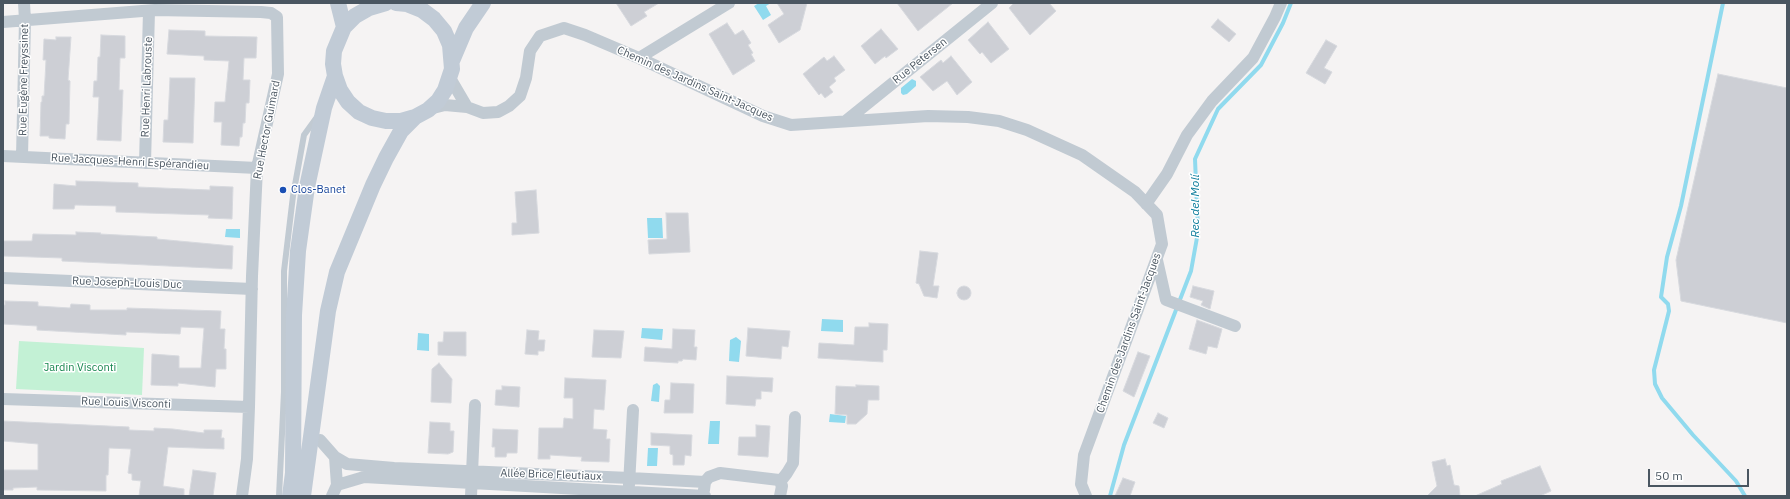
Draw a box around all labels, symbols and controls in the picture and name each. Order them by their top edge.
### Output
street label: Rue Eugène Freyssinet [16,24,32,136]
street label: Rue Petersen [890,35,950,87]
street label: Rue Henri Labrouste [139,36,155,138]
street label: Chemin des Jardins Saint-Jacques [615,44,775,124]
street label: Rue Hector Guimard [251,79,283,181]
street label: Rue Jacques-Henri Espérandieu [51,151,209,173]
water label: Rec del Molí [1189,174,1203,238]
place label: Clos-Banet [291,183,346,197]
marker: Clos-Banet [278,185,288,195]
street label: Chemin des Jardins Saint-Jacques [1094,251,1164,415]
street label: Rue Joseph-Louis Duc [72,274,182,292]
park label: Jardin Visconti [44,361,116,375]
street label: Rue Louis Visconti [81,395,171,411]
scale bar [1650,461,1751,487]
street label: Allée Brice Fleutiaux [500,467,602,483]
text: 50 m [1655,468,1683,483]

